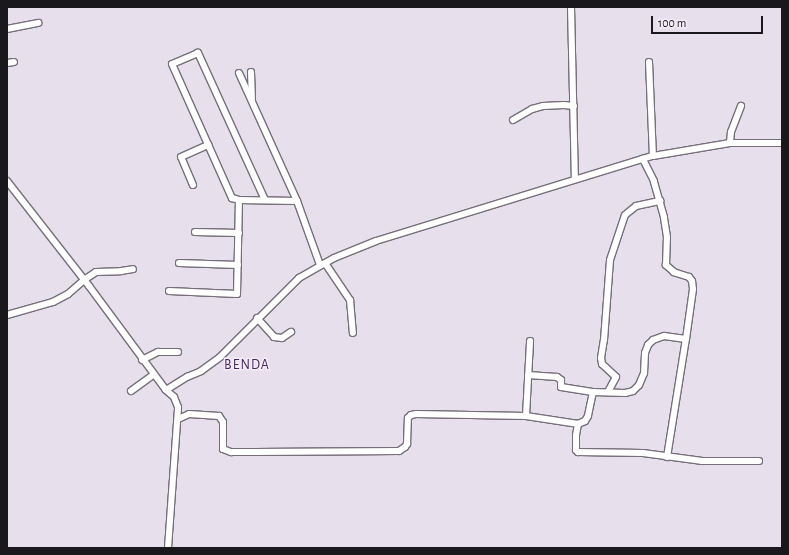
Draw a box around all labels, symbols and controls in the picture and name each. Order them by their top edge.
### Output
scale bar [653,8,765,34]
text: 100 m [658,17,686,29]
district label: BENDA [224,357,270,373]

